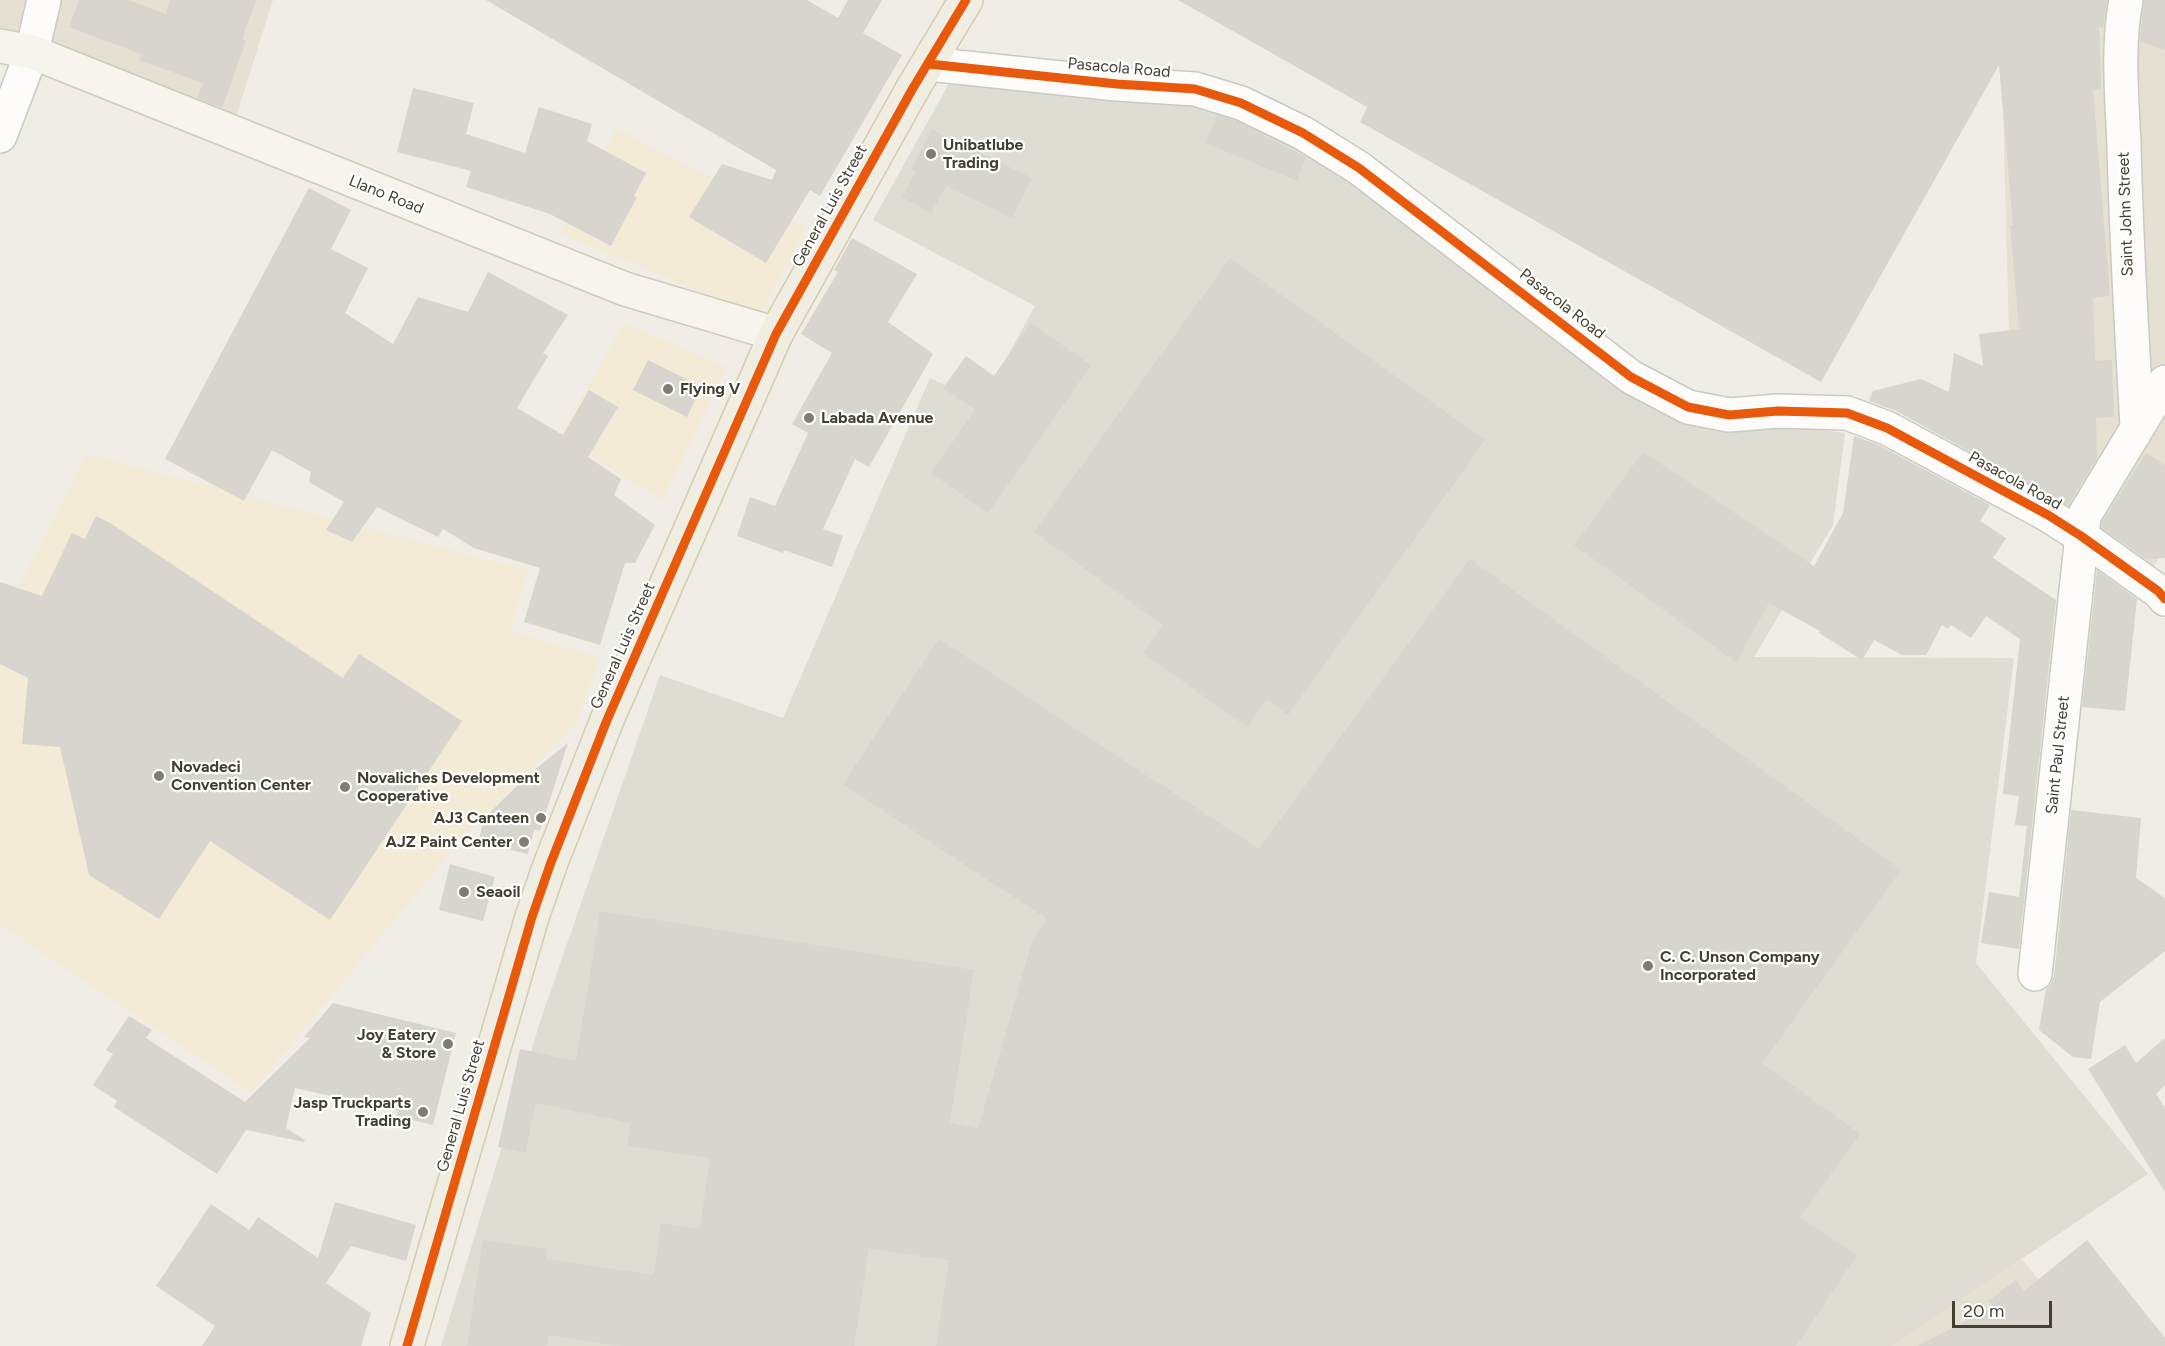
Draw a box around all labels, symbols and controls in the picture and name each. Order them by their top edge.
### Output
street label: Pasacola Road [1067,54,1171,82]
place label: Unibatlube Trading [943,135,1023,173]
street label: General Luis Street [788,142,872,270]
marker: Unibatlube Trading [924,147,938,161]
street label: Saint John Street [2114,151,2138,277]
street label: Llano Road [346,171,426,219]
street label: Pasacola Road [1515,265,1609,343]
place label: Flying V [680,379,740,399]
marker: Flying V [661,382,675,396]
place label: Labada Avenue [821,408,933,428]
marker: Labada Avenue [802,411,816,425]
street label: Pasacola Road [1965,448,2065,514]
street label: General Luis Street [586,580,660,712]
street label: Saint Paul Street [2042,695,2074,815]
place label: Novadeci Convention Center [171,757,311,795]
place label: Novaliches Development Cooperative [357,768,540,806]
marker: Novadeci Convention Center [152,769,166,783]
marker: Novaliches Development Cooperative [338,780,352,794]
place label: AJ3 Canteen [434,808,529,828]
marker: AJ3 Canteen [534,811,548,825]
place label: AJZ Paint Center [386,832,512,852]
marker: AJZ Paint Center [517,835,531,849]
place label: Seaoil [476,882,521,902]
marker: Seaoil [457,885,471,899]
place label: C. C. Unson Company Incorporated [1660,947,1820,985]
marker: C. C. Unson Company Incorporated [1641,959,1655,973]
place label: Joy Eatery & Store [357,1025,436,1063]
marker: Joy Eatery & Store [441,1037,455,1051]
street label: General Luis Street [433,1038,489,1174]
place label: Jasp Truckparts Trading [293,1093,411,1131]
marker: Jasp Truckparts Trading [416,1105,430,1119]
scale bar [1955,1289,2056,1327]
text: 20 m [1963,1300,2004,1322]

